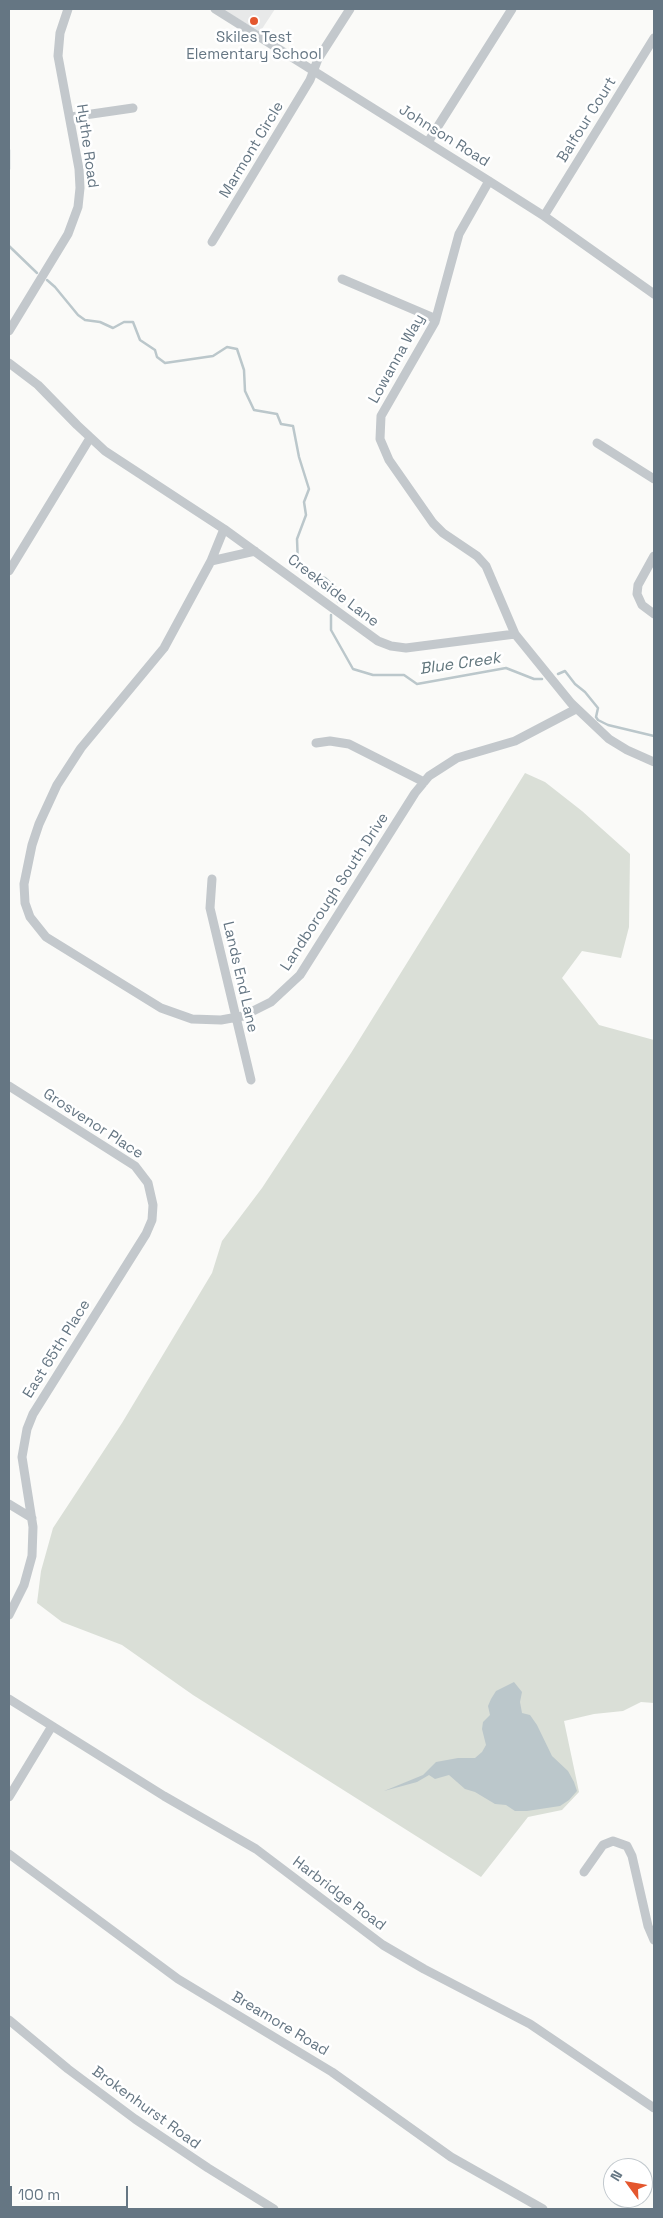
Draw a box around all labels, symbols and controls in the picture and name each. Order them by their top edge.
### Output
marker: Skiles Test Elementary School [248,15,260,27]
place label: Skiles Test Elementary School [186,29,322,64]
street label: Balfour Court [554,74,620,166]
street label: Marmont Circle [216,98,288,202]
street label: Johnson Road [395,101,493,171]
street label: Hythe Road [72,103,102,189]
street label: Lowanna Way [365,311,429,407]
street label: Creekside Lane [284,551,382,631]
water label: Blue Creek [418,649,502,679]
street label: Landborough South Drive [277,810,393,974]
street label: Lands End Lane [218,920,262,1034]
street label: Grosvenor Place [40,1085,146,1163]
street label: East 65th Place [20,1296,94,1402]
street label: Harbridge Road [289,1853,389,1935]
street label: Breamore Road [228,1988,332,2060]
street label: Brokenhurst Road [88,2063,204,2153]
north arrow [603,2158,653,2208]
text: N [606,2167,626,2184]
scale bar [12,2176,130,2208]
text: 100 m [18,2185,60,2204]

